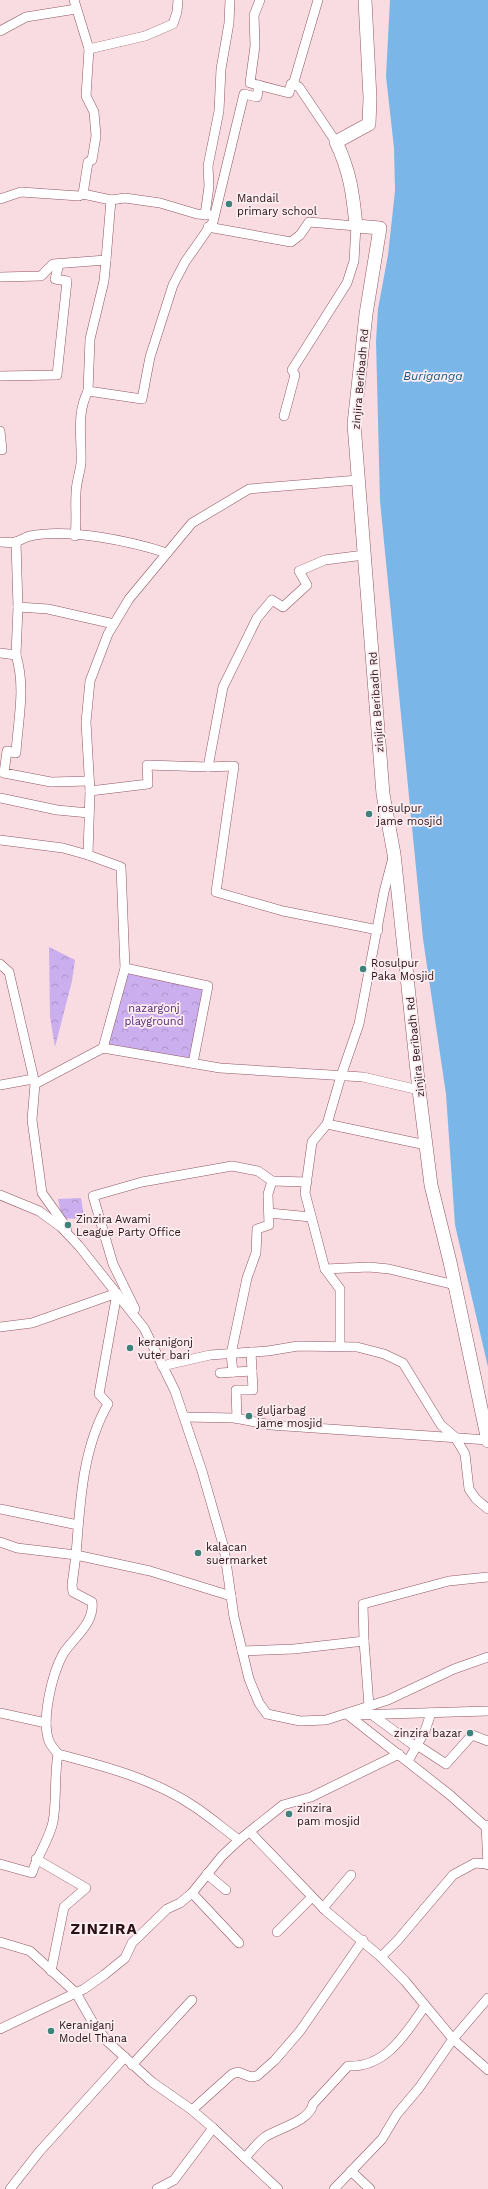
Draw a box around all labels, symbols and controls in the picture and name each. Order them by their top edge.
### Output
place label: Mandail primary school [237,192,318,218]
marker: Mandail primary school [224,199,234,209]
street label: zinjira Beribadh Rd [350,328,371,430]
water label: Buriganga [403,369,463,383]
street label: zinjira Beribadh Rd [366,651,387,753]
place label: rosulpur jame mosjid [376,802,442,828]
marker: rosulpur jame mosjid [364,809,374,819]
place label: Rosulpur Paka Mosjid [371,957,434,983]
marker: Rosulpur Paka Mosjid [358,964,368,974]
street label: zinjira Beribadh Rd [404,996,427,1098]
park label: nazargonj playground [124,1002,184,1028]
place label: Zinzira Awami League Party Office [76,1213,181,1239]
marker: Zinzira Awami League Party Office [63,1220,73,1230]
place label: keranigonj vuter bari [138,1336,193,1362]
marker: keranigonj vuter bari [125,1343,135,1353]
place label: guljarbag jame mosjid [256,1404,322,1430]
marker: guljarbag jame mosjid [244,1411,254,1421]
place label: kalacan suermarket [206,1541,268,1567]
marker: kalacan suermarket [193,1548,203,1558]
place label: zinzira bazar [394,1727,463,1740]
marker: zinzira bazar [465,1728,475,1738]
place label: zinzira pam mosjid [297,1802,360,1828]
marker: zinzira pam mosjid [284,1809,294,1819]
district label: ZINZIRA [70,1920,138,1938]
place label: Keraniganj Model Thana [59,2019,127,2045]
marker: Keraniganj Model Thana [46,2026,56,2036]

